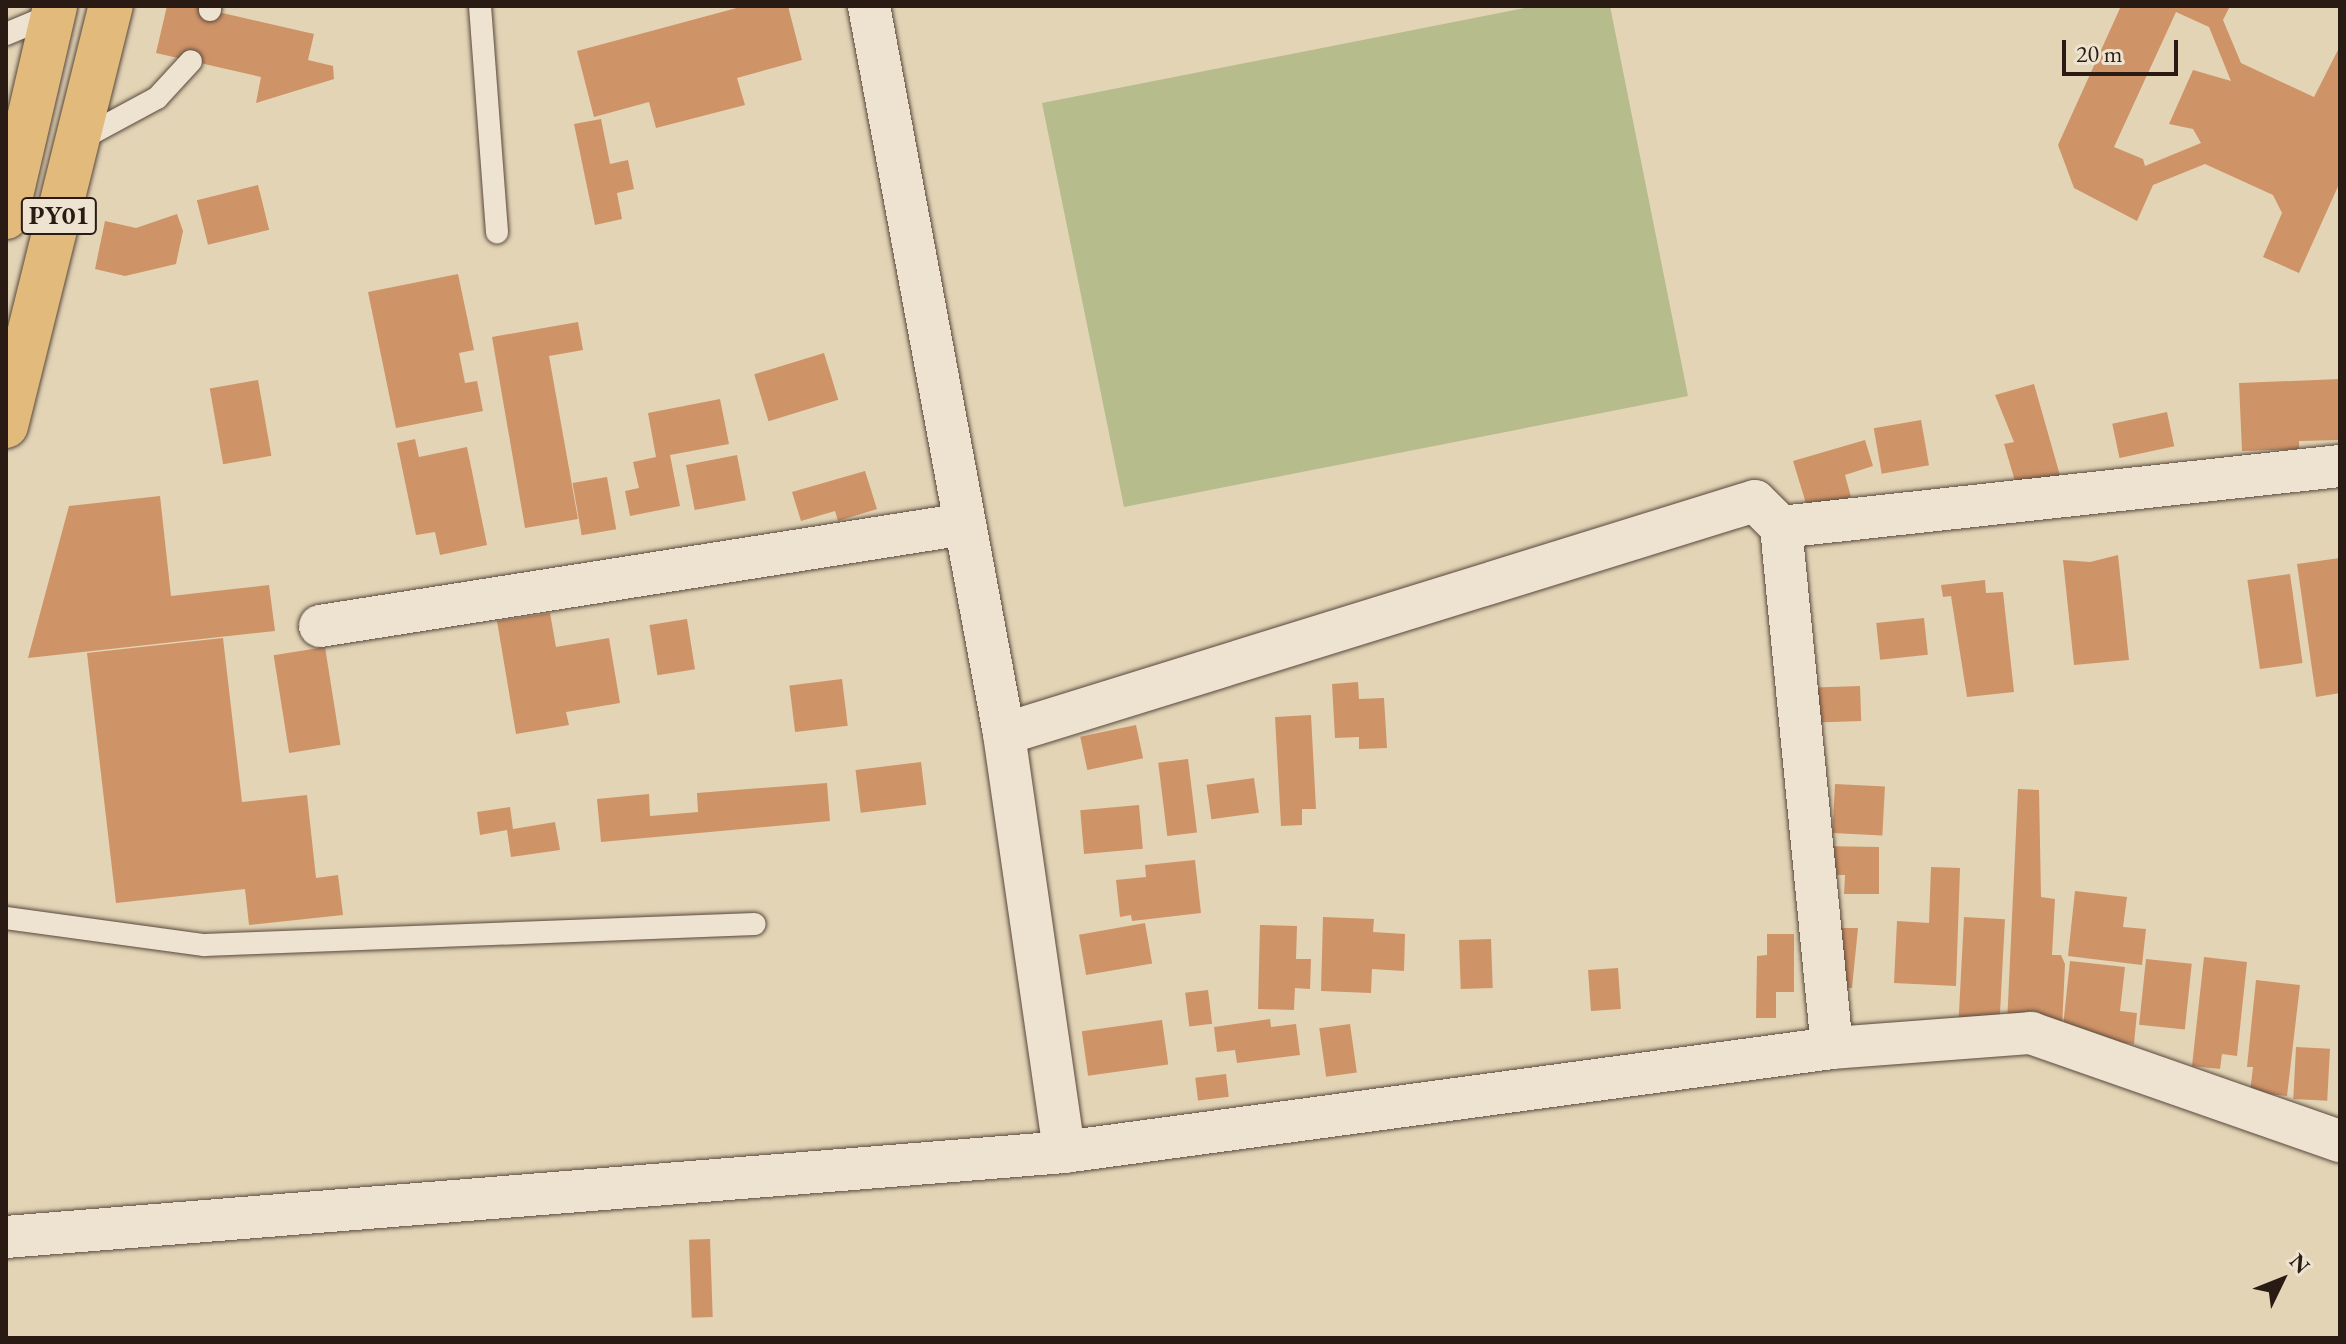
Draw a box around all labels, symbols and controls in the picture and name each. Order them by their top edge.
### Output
scale bar [2066,24,2182,74]
text: 20 m [2076,38,2123,69]
road number: PY01 [19,194,99,238]
north arrow [2242,1240,2322,1320]
text: N [2283,1247,2317,1280]

